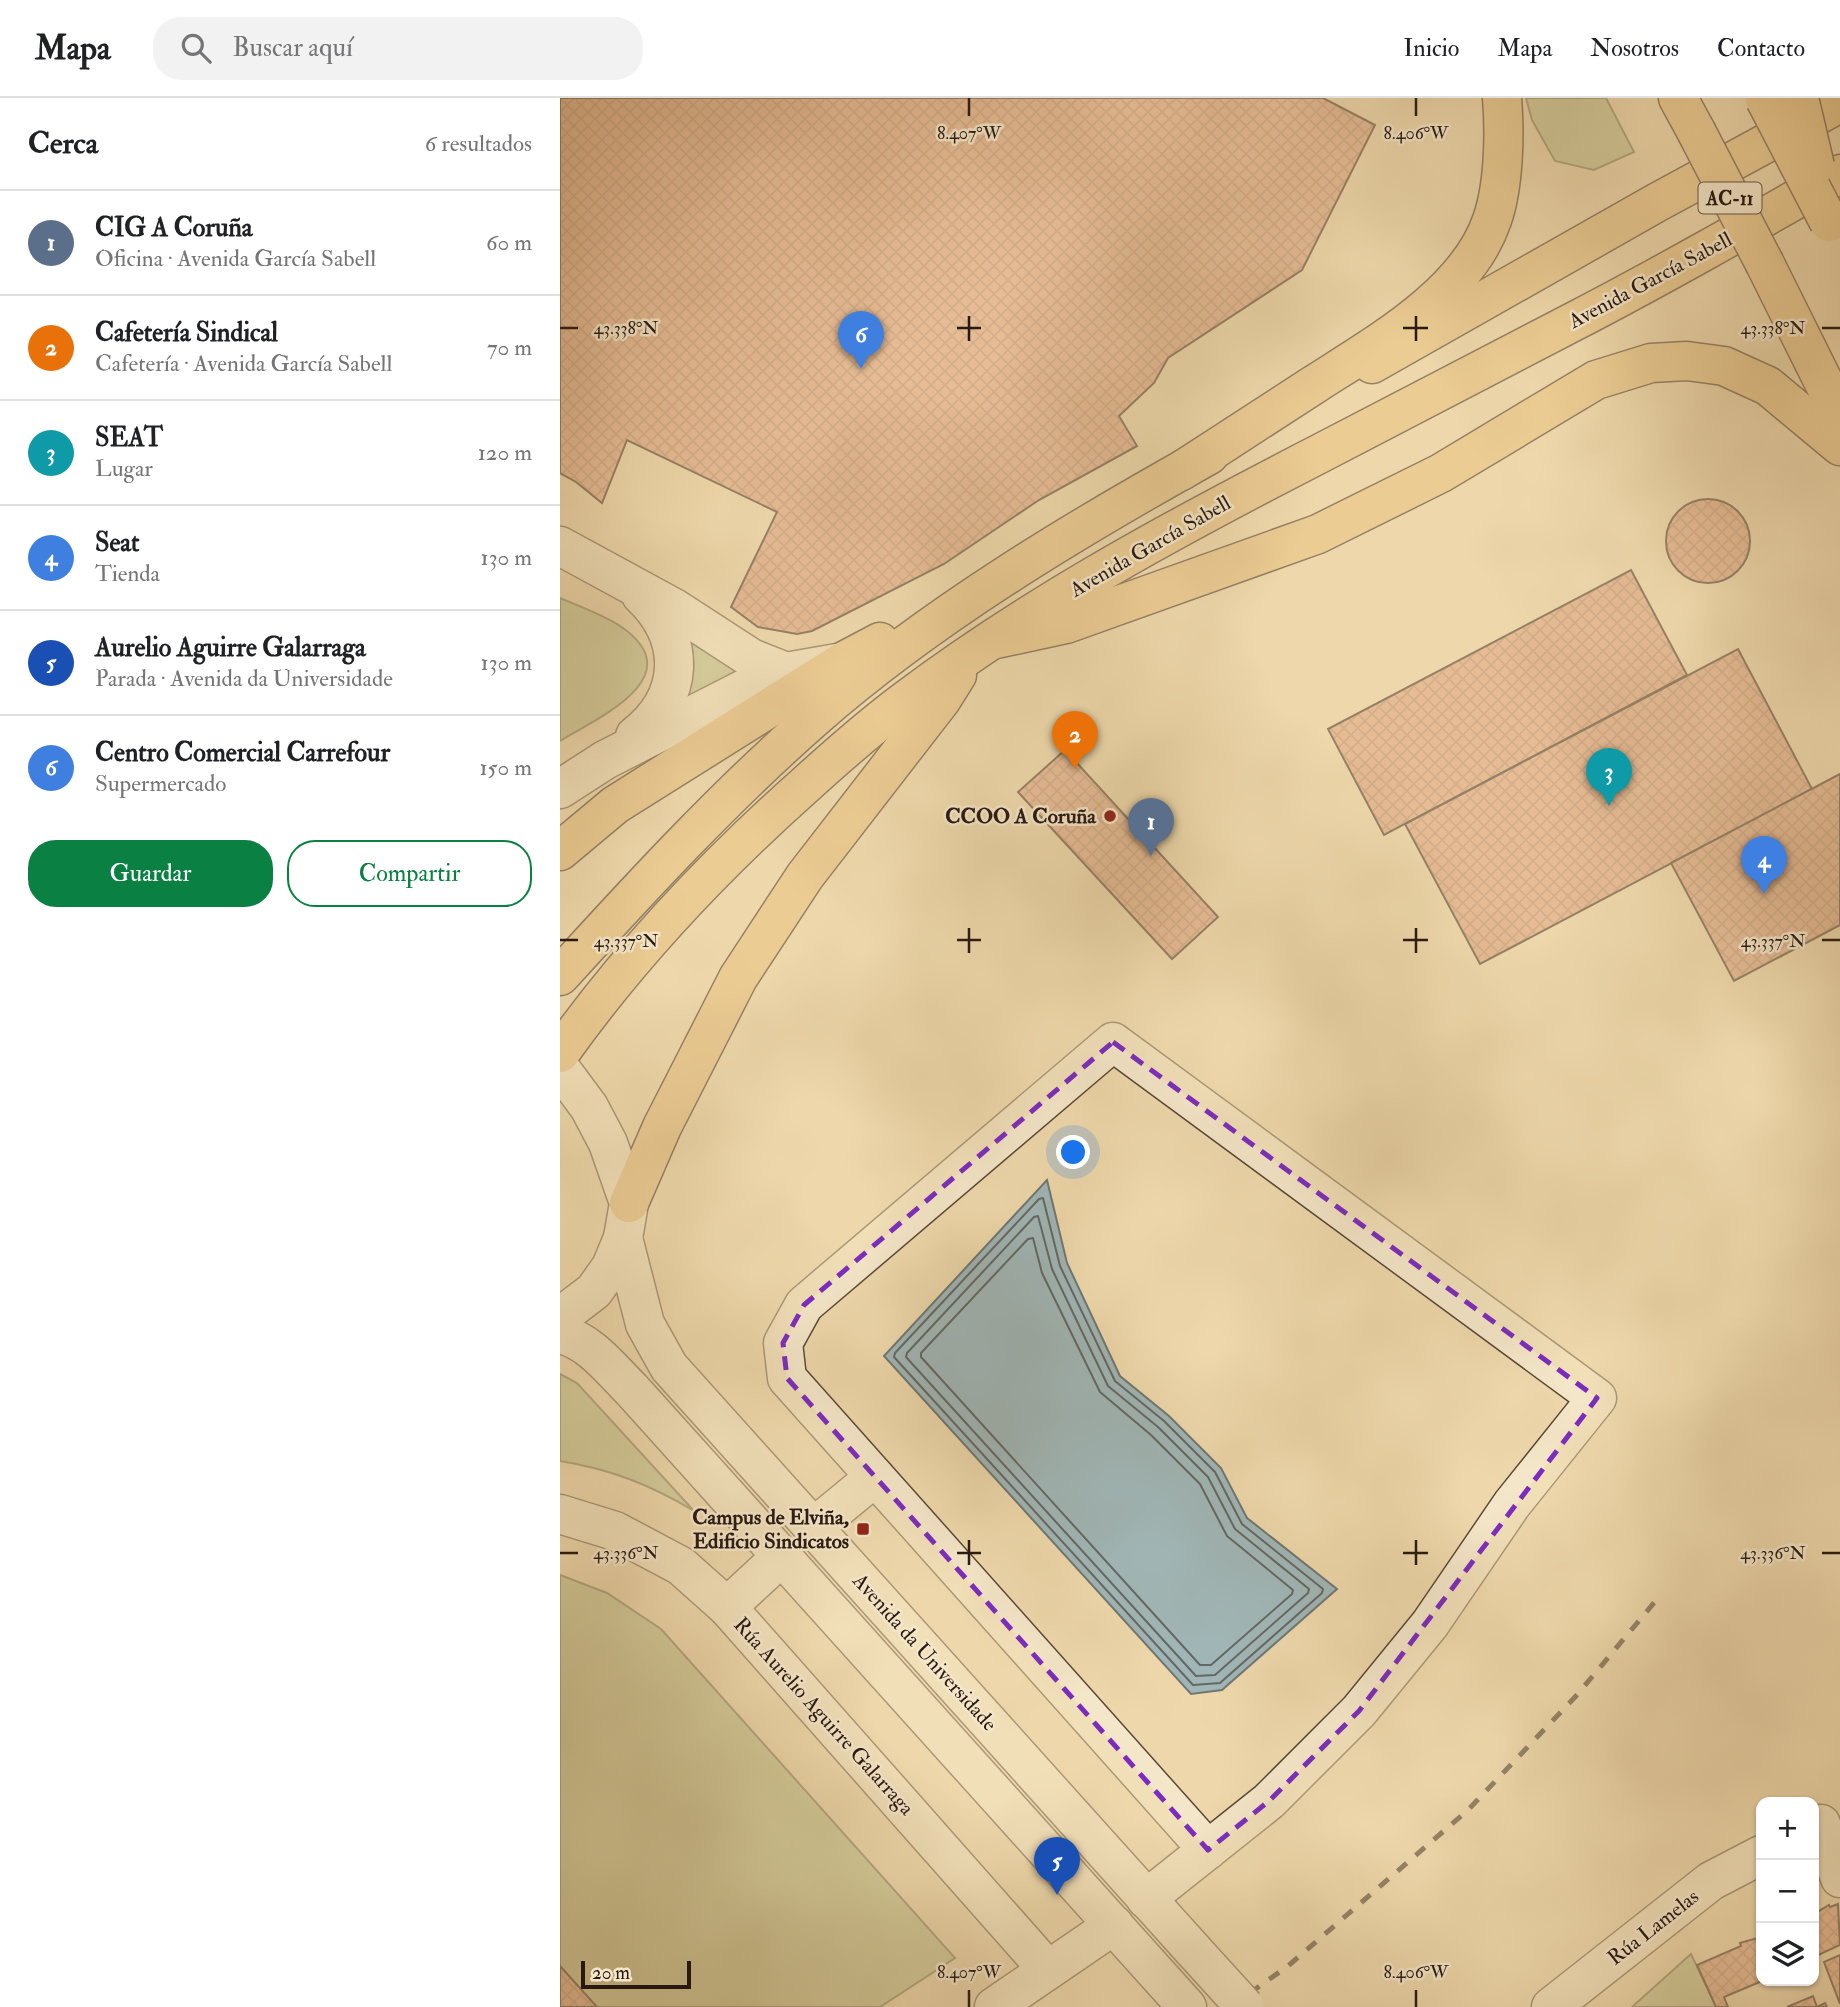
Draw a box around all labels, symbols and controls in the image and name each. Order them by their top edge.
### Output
search box [153,17,643,80]
text: Mapa [35,28,111,69]
icon: search [177,29,215,67]
text: Buscar aquí [233,32,353,64]
text: Inicio [1404,33,1459,64]
text: Mapa [1497,33,1552,64]
text: Nosotros [1590,33,1679,64]
text: Contacto [1717,33,1805,64]
text: 8.407°W [937,122,1002,145]
text: 8.406°W [1384,122,1449,145]
text: Cerca [28,125,98,162]
text: 6 resultados [425,129,532,158]
road number: AC-11 [1698,183,1762,214]
text: CIG A Coruña [95,212,252,244]
street label: Avenida García Sabell [1563,226,1737,335]
text: 1 [47,228,55,257]
text: 60 m [486,228,532,257]
text: Oficina · Avenida García Sabell [95,244,376,273]
pin: 6 [838,311,884,369]
text: Cafetería Sindical [95,317,278,349]
text: 43.338°N [594,317,658,340]
text: 43.338°N [1741,317,1805,340]
text: 2 [45,333,57,362]
text: 70 m [487,333,532,362]
text: Cafetería · Avenida García Sabell [95,349,392,378]
text: SEAT [95,422,163,454]
text: 3 [47,438,55,467]
text: 120 m [478,438,532,467]
text: Lugar [95,454,153,483]
street label: Avenida García Sabell [1064,489,1236,604]
text: Seat [95,527,139,559]
text: 4 [45,543,57,572]
text: 130 m [480,543,532,572]
text: Tienda [95,559,160,588]
text: Aurelio Aguirre Galarraga [95,632,366,664]
text: 5 [46,648,56,677]
text: 130 m [480,648,532,677]
text: Parada · Avenida da Universidade [95,664,393,693]
pin: 2 [1052,711,1098,769]
text: Centro Comercial Carrefour [95,737,390,769]
pin: 3 [1586,748,1632,806]
text: 6 [45,753,57,782]
text: 150 m [479,753,532,782]
text: Supermercado [95,769,226,798]
pin: 1 [1128,798,1174,856]
place label: CCOO A Coruña [945,803,1097,830]
marker: CCOO A Coruña [1102,808,1118,824]
pin: 4 [1741,836,1787,894]
button: Guardar [28,840,273,907]
button: Compartir [287,840,532,907]
text: 43.337°N [594,930,658,953]
text: 43.337°N [1741,930,1805,953]
your location [1056,1135,1090,1169]
place label: Campus de Elviña, Edificio Sindicatos [692,1504,849,1555]
marker: Campus de Elviña, Edificio Sindicatos [855,1521,871,1537]
text: 43.336°N [593,1542,659,1565]
text: 43.336°N [1740,1542,1806,1565]
street label: Avenida da Universidade [846,1567,1003,1737]
street label: Rúa Aurelio Aguirre Galarraga [727,1612,920,1821]
map controls [1756,1797,1819,1986]
button: + [1756,1797,1819,1860]
pin: 5 [1034,1837,1080,1895]
button: − [1756,1860,1819,1923]
street label: Rúa Lamelas [1602,1883,1704,1972]
button: layers [1756,1923,1819,1986]
scale bar [581,1958,691,1990]
text: 20 m [592,1961,630,1985]
text: 8.407°W [937,1961,1002,1984]
text: 8.406°W [1384,1961,1449,1984]

